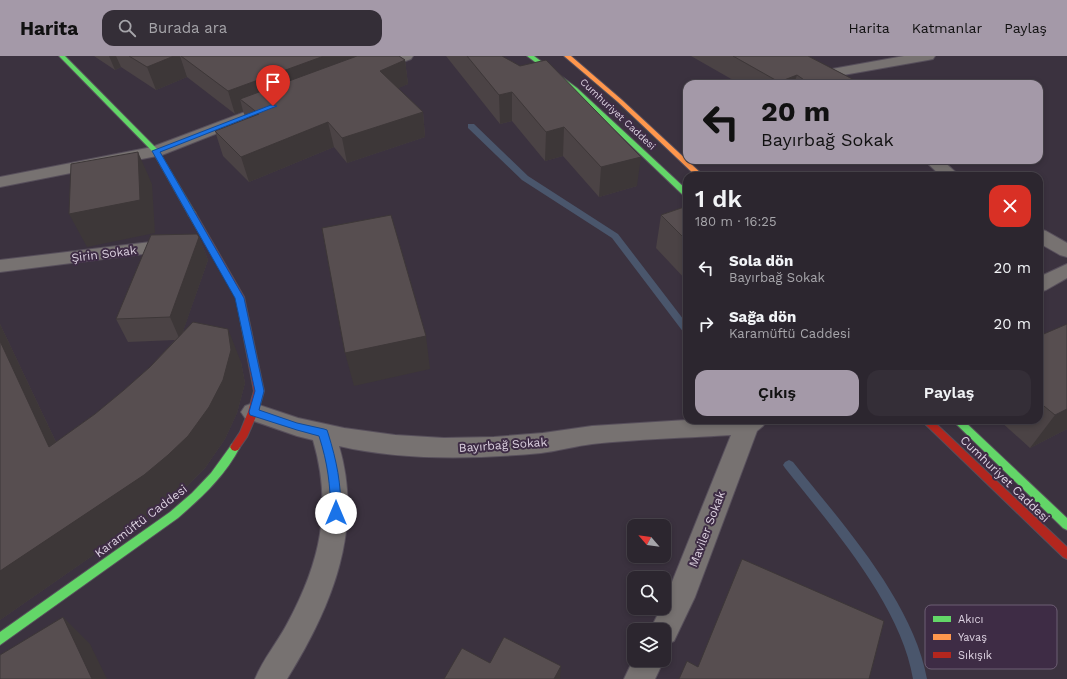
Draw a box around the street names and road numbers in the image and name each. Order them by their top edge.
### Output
street label: Cumhuriyet Caddesi [578,76,658,152]
street label: Şirin Sokak [71,243,138,265]
street label: Cumhuriyet Caddesi [957,433,1053,525]
street label: Bayırbağ Sokak [458,435,548,455]
street label: Karamüftü Caddesi [92,482,190,560]
street label: Maviler Sokak [686,489,728,569]

